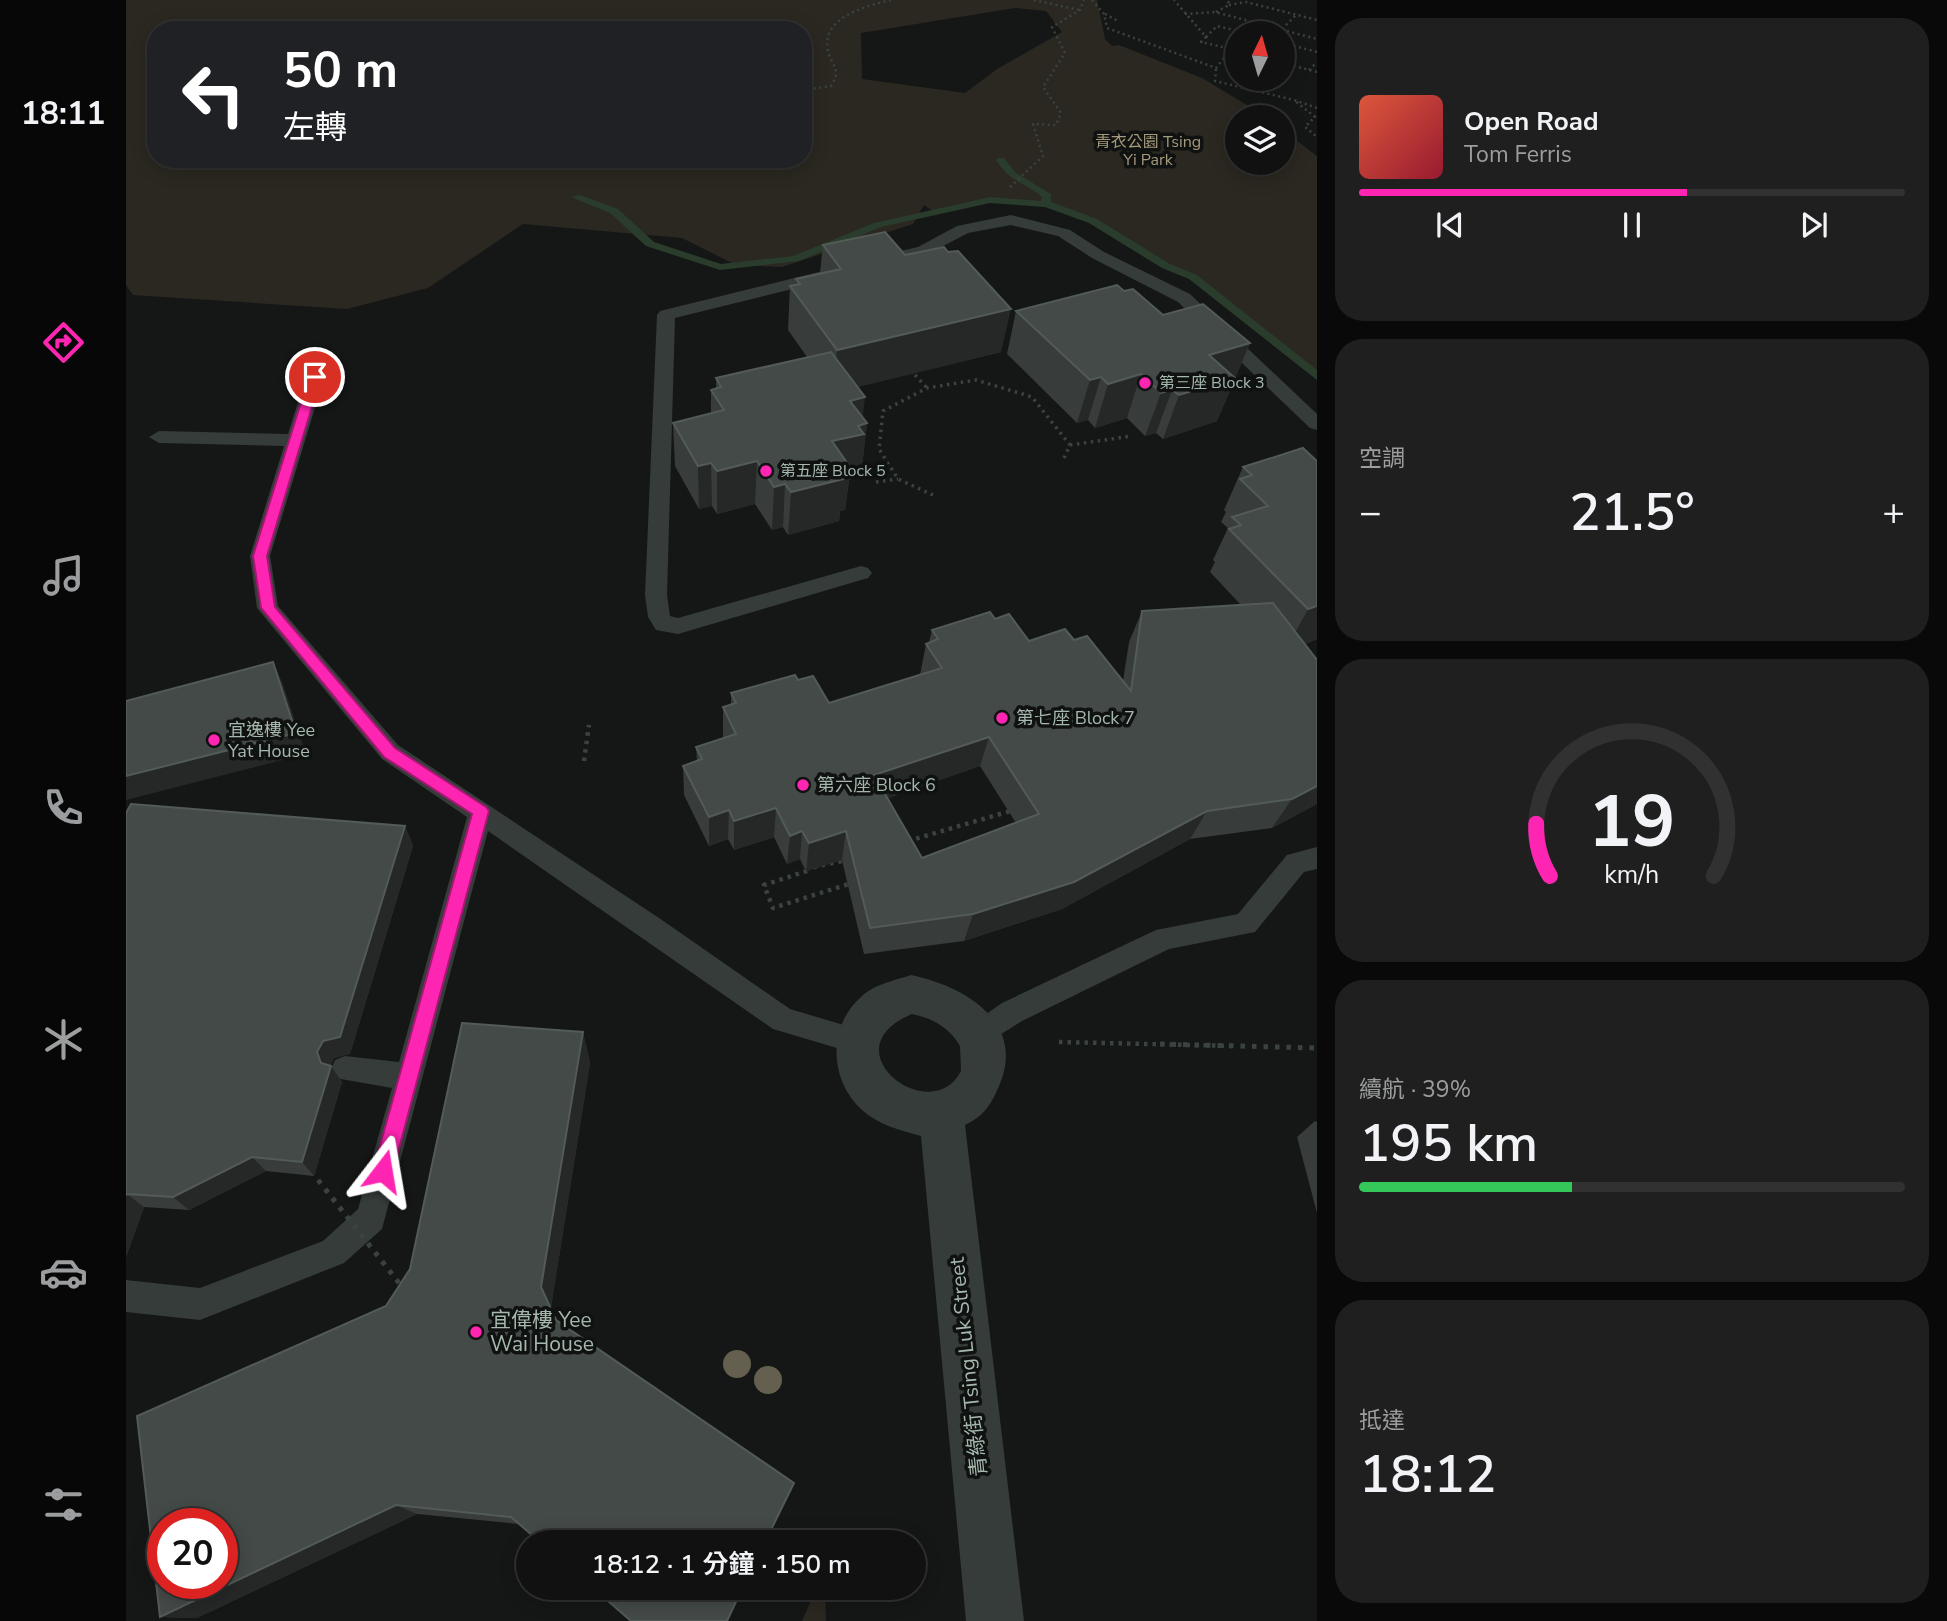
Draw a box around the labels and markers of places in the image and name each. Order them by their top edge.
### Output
pin [285,347,345,407]
place label: 第三座 Block 3 [1159,372,1265,394]
marker: 第三座 Block 3 [1137,375,1153,391]
place label: 第五座 Block 5 [780,460,886,482]
marker: 第五座 Block 5 [758,463,774,479]
place label: 第七座 Block 7 [1016,706,1135,730]
marker: 第七座 Block 7 [994,710,1010,726]
place label: 宜逸樓 Yee Yat House [227,718,315,763]
marker: 宜逸樓 Yee Yat House [206,732,222,748]
place label: 第六座 Block 6 [817,773,936,797]
marker: 第六座 Block 6 [795,777,811,793]
place label: 宜偉樓 Yee Wai House [490,1306,594,1358]
marker: 宜偉樓 Yee Wai House [468,1324,484,1340]

